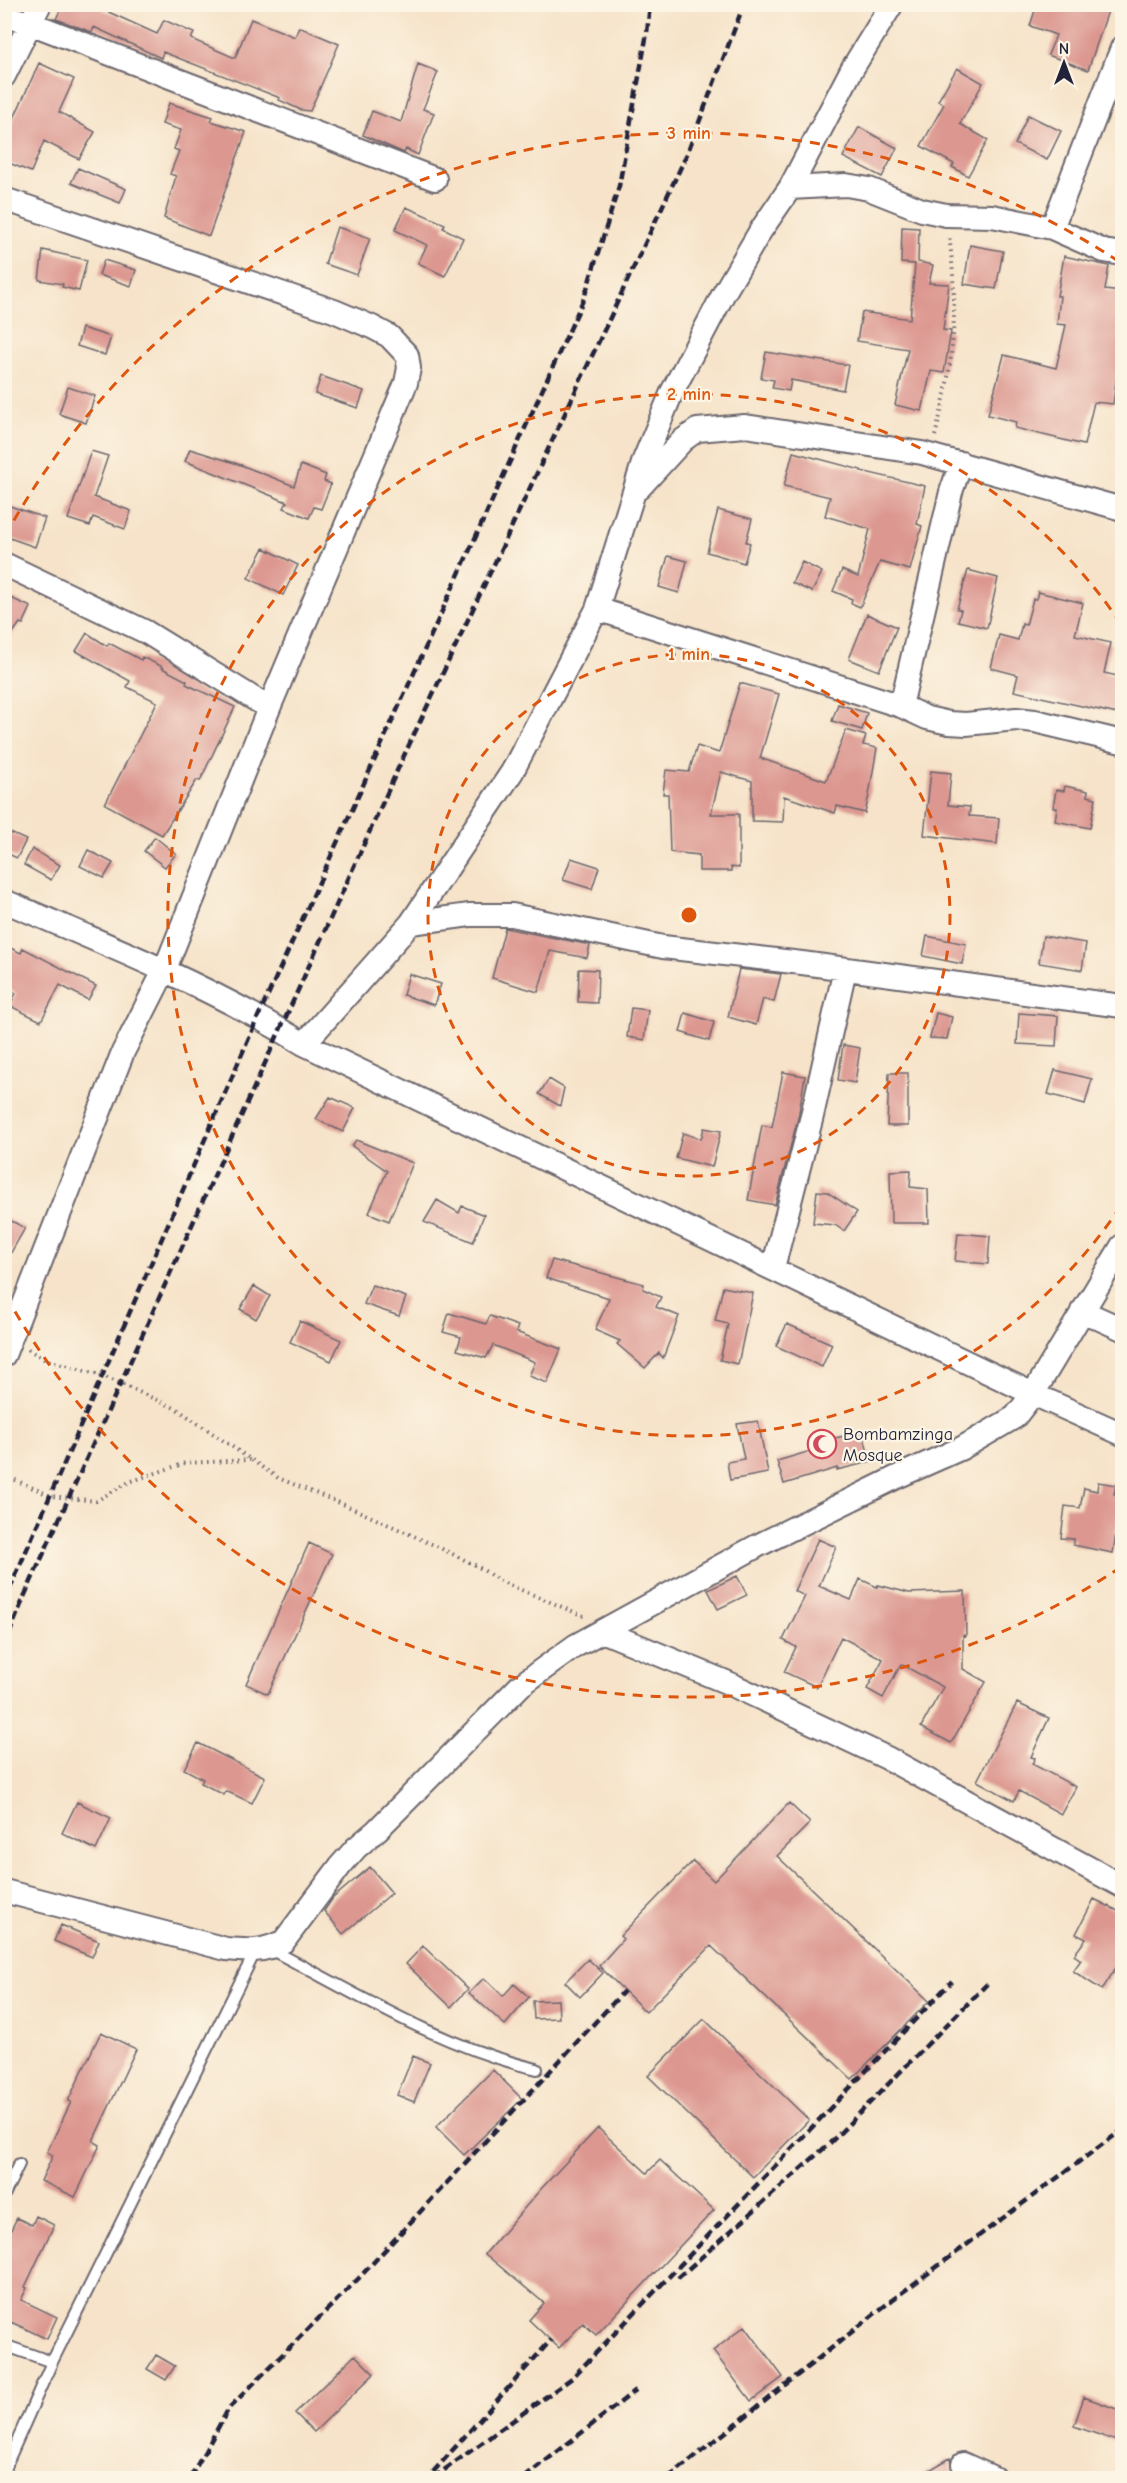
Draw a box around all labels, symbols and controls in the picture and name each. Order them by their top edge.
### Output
north arrow [1034,33,1094,93]
text: N [1059,40,1069,58]
text: 3 min [667,123,711,144]
text: 2 min [667,384,711,405]
text: 1 min [668,644,710,665]
centre of rings [679,905,699,925]
place label: Bombamzinga Mosque [843,1424,953,1466]
mosque icon: Bombamzinga Mosque [806,1428,838,1460]

